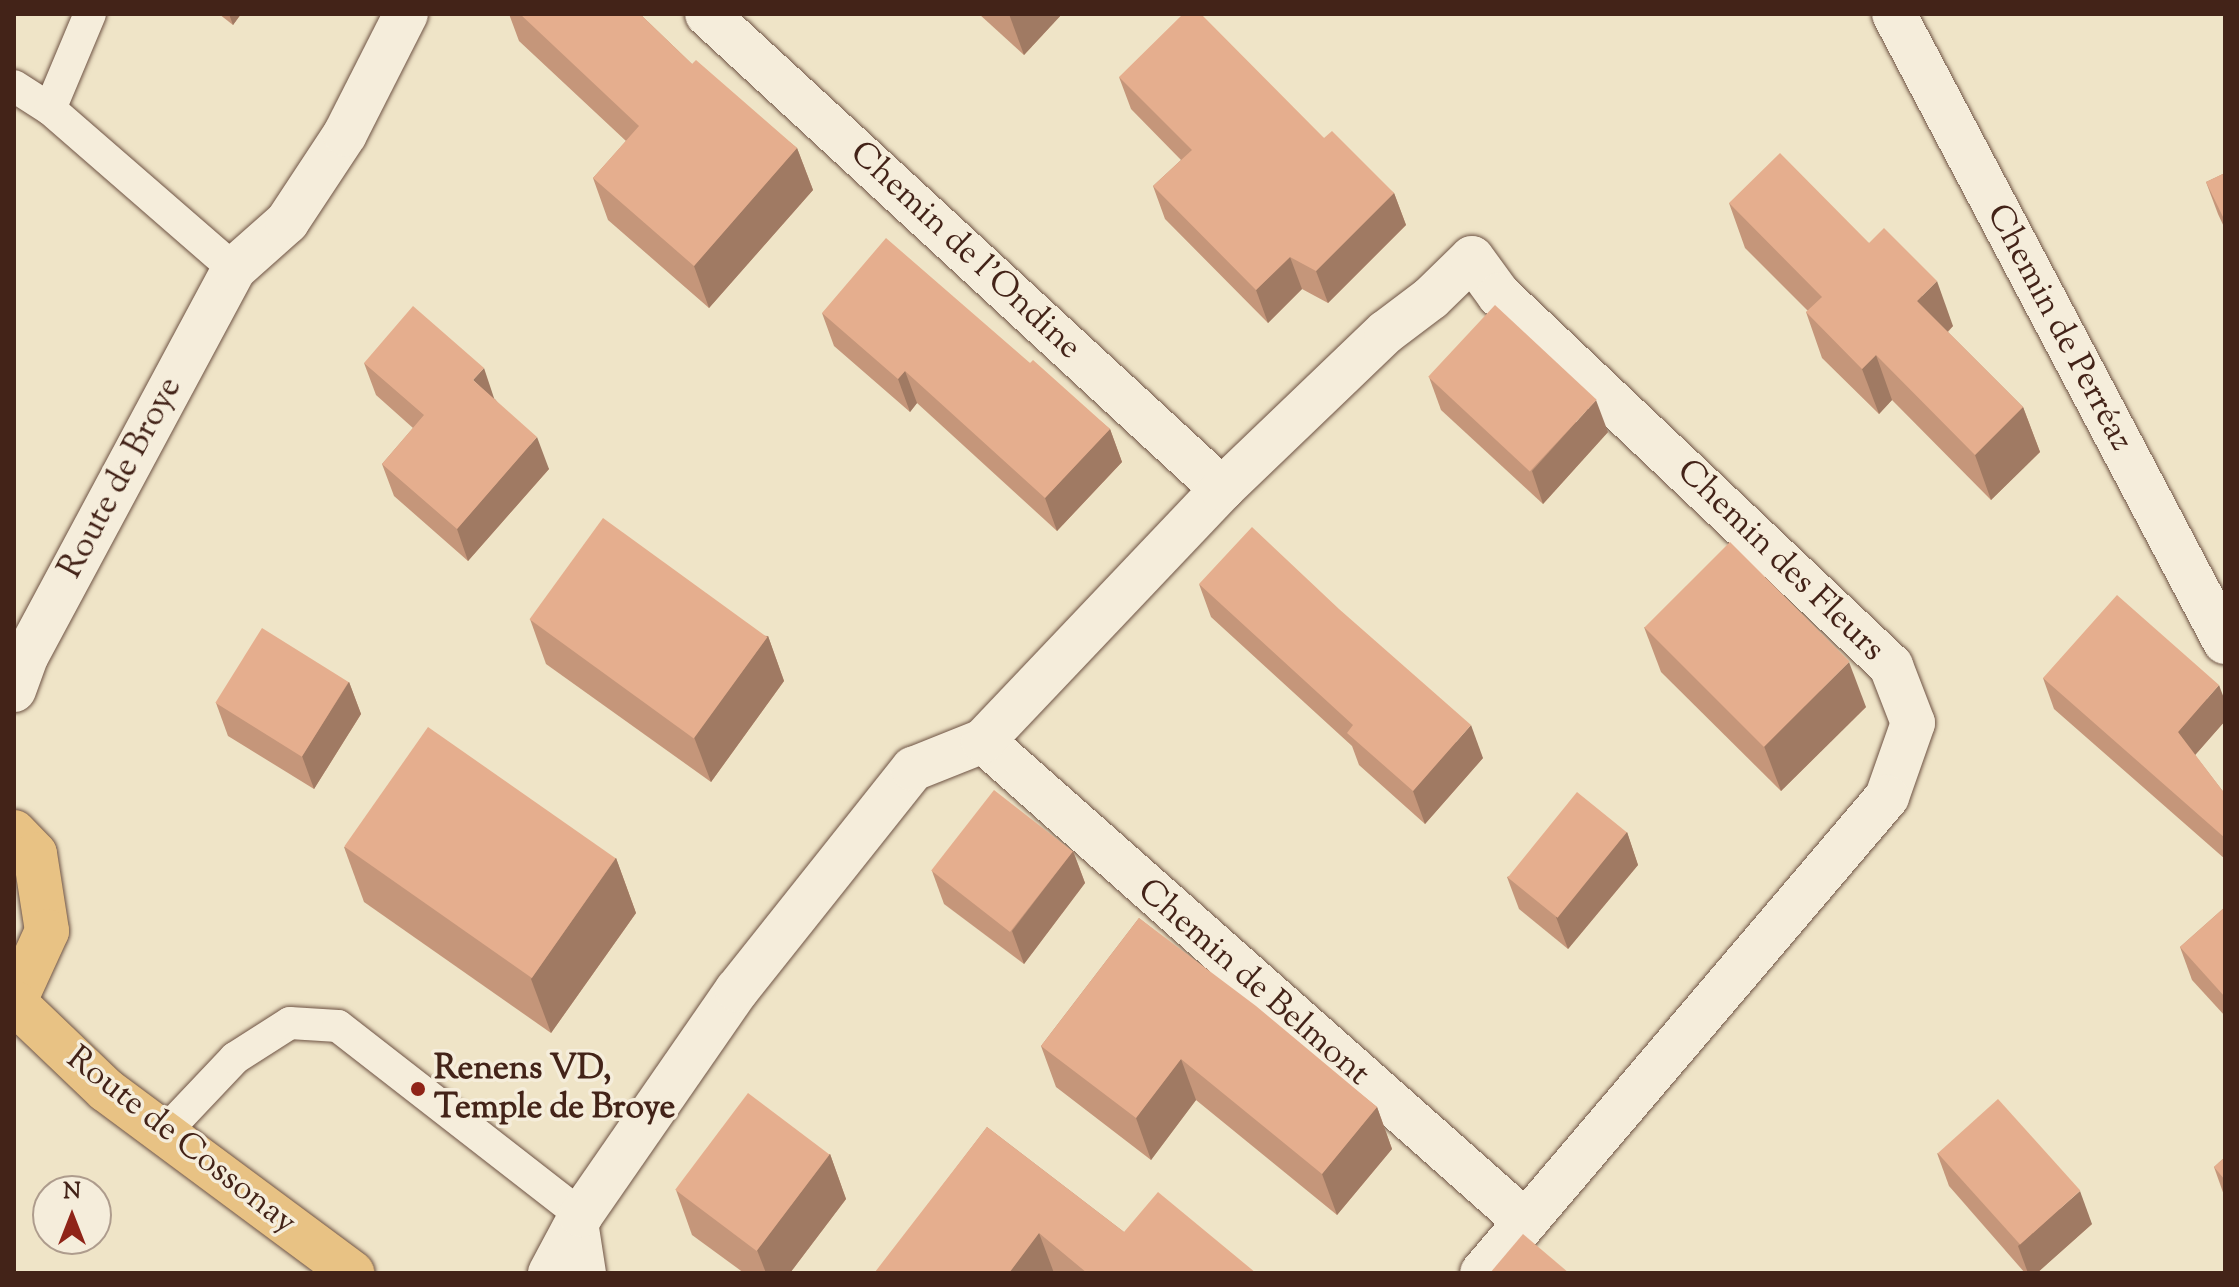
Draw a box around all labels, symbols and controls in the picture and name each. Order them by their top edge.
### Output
street label: Chemin de l'Ondine [841,133,1089,369]
street label: Chemin de Perréaz [1977,198,2141,458]
street label: Route de Broye [51,370,191,586]
street label: Chemin des Fleurs [1668,452,1892,670]
street label: Chemin de Belmont [1129,871,1377,1095]
street label: Route de Cossonay [58,1038,304,1244]
place label: Renens VD, Temple de Broye [434,1049,675,1128]
marker: Renens VD, Temple de Broye [409,1080,427,1098]
north arrow [32,1175,112,1255]
text: N [63,1177,81,1209]

